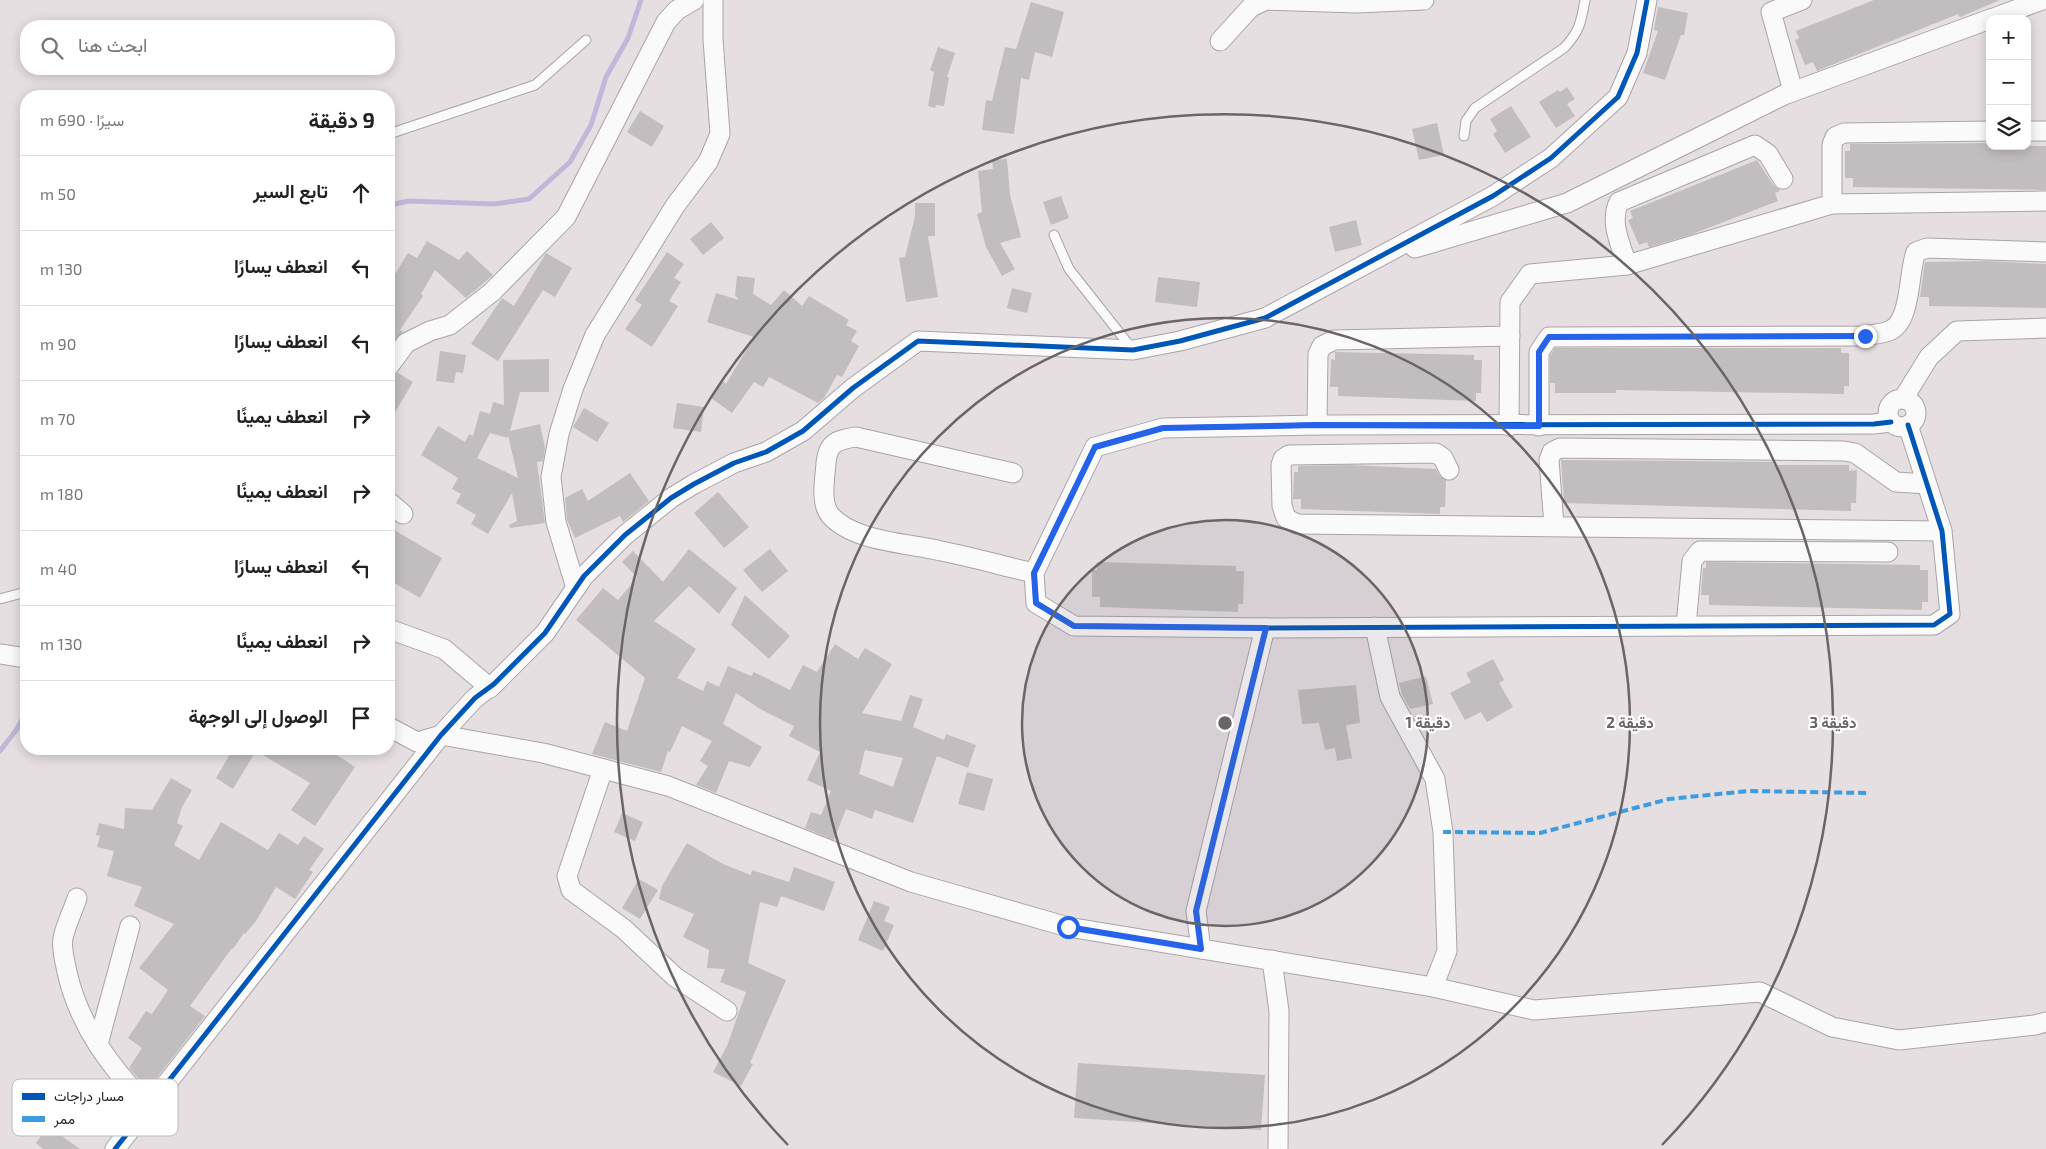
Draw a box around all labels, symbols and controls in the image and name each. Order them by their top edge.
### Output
map controls [1986,15,2031,150]
button: + [1986,15,2031,60]
search box [20,20,395,75]
text: ابحث هنا [78,33,147,56]
icon: search [38,34,66,62]
button: − [1986,60,2031,105]
button: layers [1986,105,2031,150]
text: 9 دقيقة [309,107,375,132]
text: سيرًا · 690 m [40,110,124,129]
text: تابع السير [253,179,328,202]
icon: ahead [347,179,375,207]
text: 50 m [40,184,76,203]
text: انعطف يسارًا [234,254,328,277]
icon: left [347,254,375,282]
text: 130 m [40,259,83,278]
route end [1854,325,1877,348]
text: انعطف يسارًا [234,329,328,352]
icon: left [347,329,375,357]
text: 90 m [40,334,76,353]
text: انعطف يمينًا [236,404,328,427]
icon: right [347,404,375,432]
text: 70 m [40,409,75,428]
text: انعطف يمينًا [236,479,328,502]
icon: right [347,479,375,507]
text: 180 m [40,484,83,503]
text: انعطف يسارًا [234,554,328,577]
icon: left [347,554,375,582]
text: 40 m [40,559,77,578]
text: انعطف يمينًا [236,629,328,652]
icon: right [347,629,375,657]
text: 130 m [40,634,83,653]
text: الوصول إلى الوجهة [188,704,328,727]
icon: arrive [347,704,375,732]
text: 1 دقيقة [1405,713,1451,732]
text: 2 دقيقة [1606,713,1654,732]
text: 3 دقيقة [1809,713,1857,732]
centre of rings [1216,714,1234,732]
route start [1057,916,1080,939]
legend [12,1079,178,1136]
text: مسار دراجات [54,1087,124,1105]
text: ممر [53,1110,75,1128]

